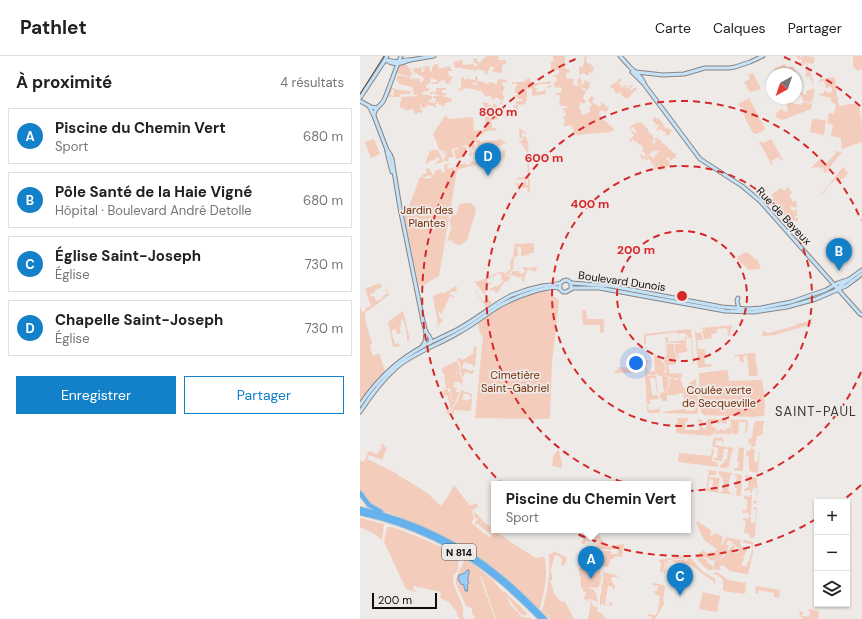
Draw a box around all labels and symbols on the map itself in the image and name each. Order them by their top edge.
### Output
north arrow [766,68,802,104]
text: 800 m [479,104,517,120]
pin: D [475,143,501,176]
text: 600 m [525,150,563,166]
street label: Rue de Bayeux [754,184,815,248]
text: 400 m [571,196,609,212]
park label: Jardin des Plantes [401,203,453,230]
pin: B [826,238,852,271]
text: 200 m [617,242,655,258]
street label: Boulevard Dunois [577,268,667,294]
centre of rings [675,289,689,303]
your location [626,353,646,373]
park label: Cimetière Saint-Gabriel [481,368,549,395]
park label: Coulée verte de Secqueville [682,383,756,410]
district label: SAINT-PAUL [775,403,857,420]
road number: N 814 [442,544,476,560]
pin: A [578,546,604,579]
pin: C [667,563,693,596]
scale bar [372,591,437,610]

